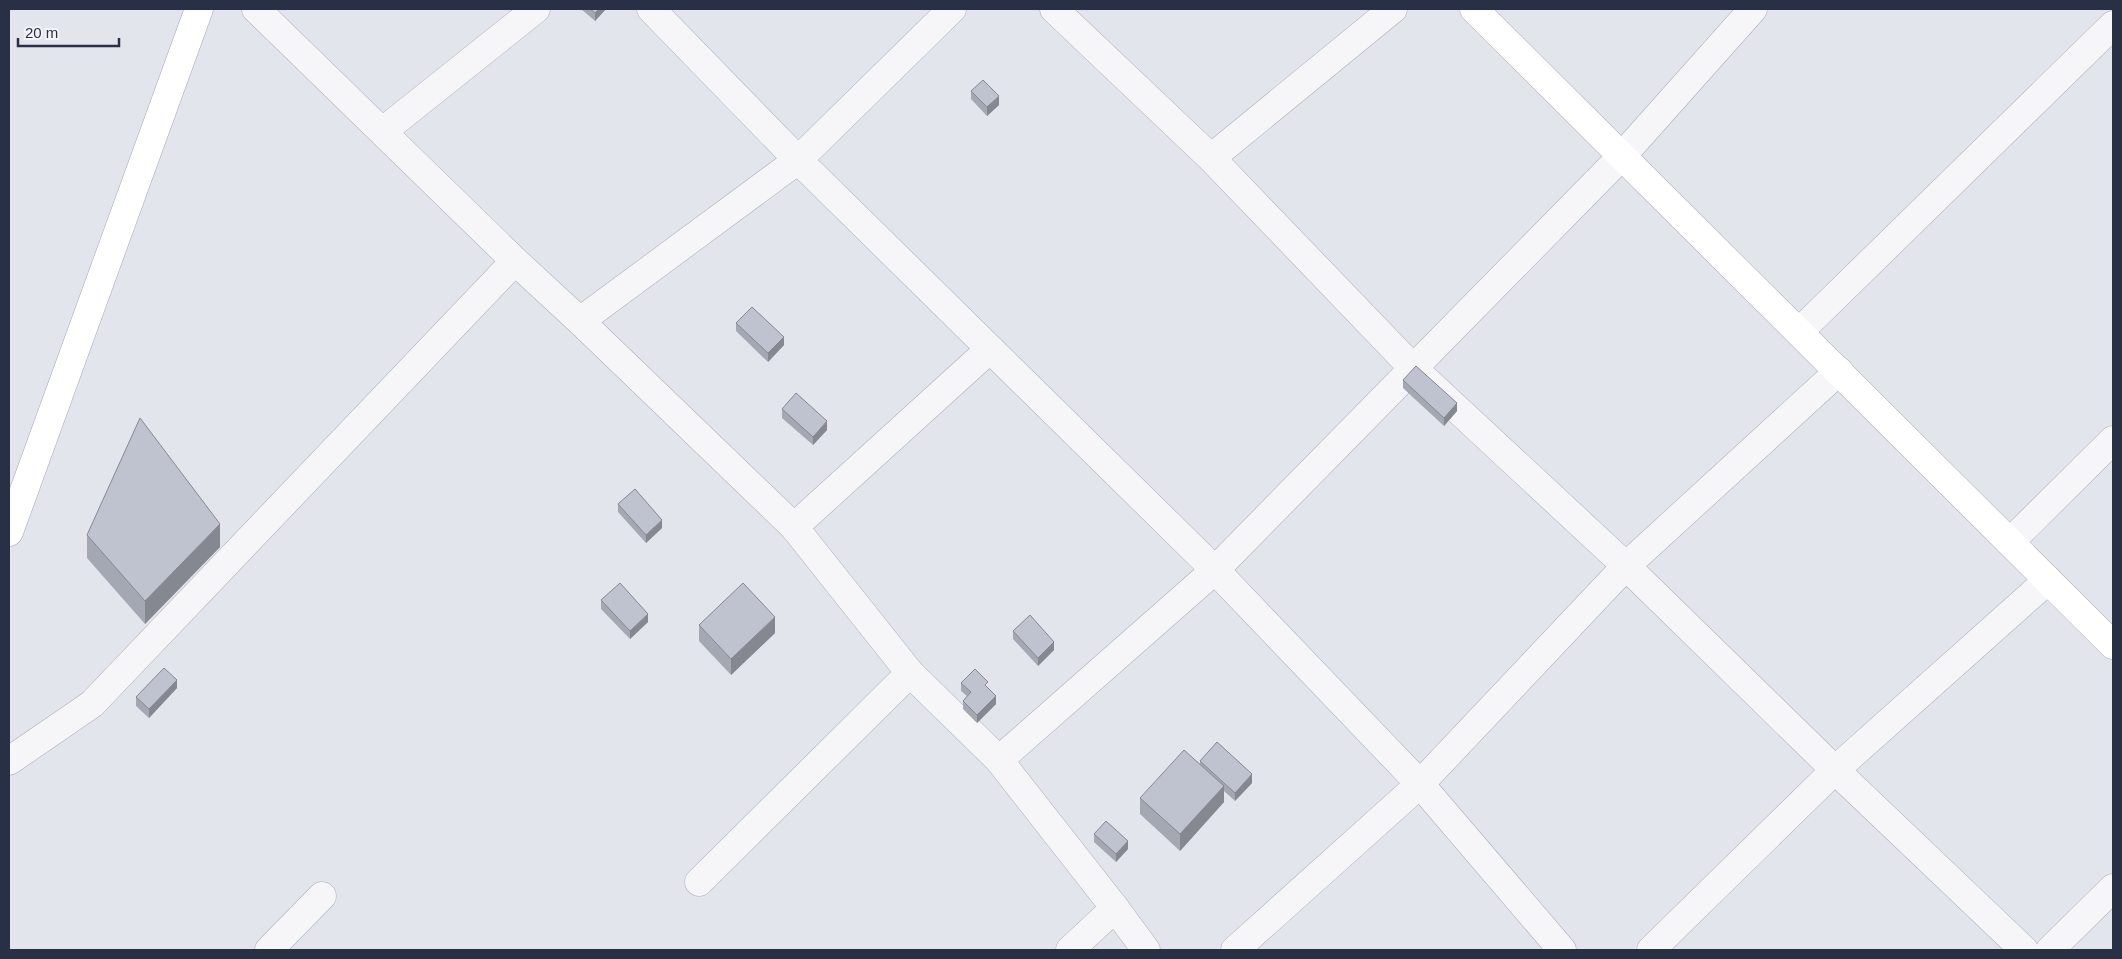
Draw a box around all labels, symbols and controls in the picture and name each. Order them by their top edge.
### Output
scale bar [18,15,119,47]
text: 20 m [25,24,58,41]

